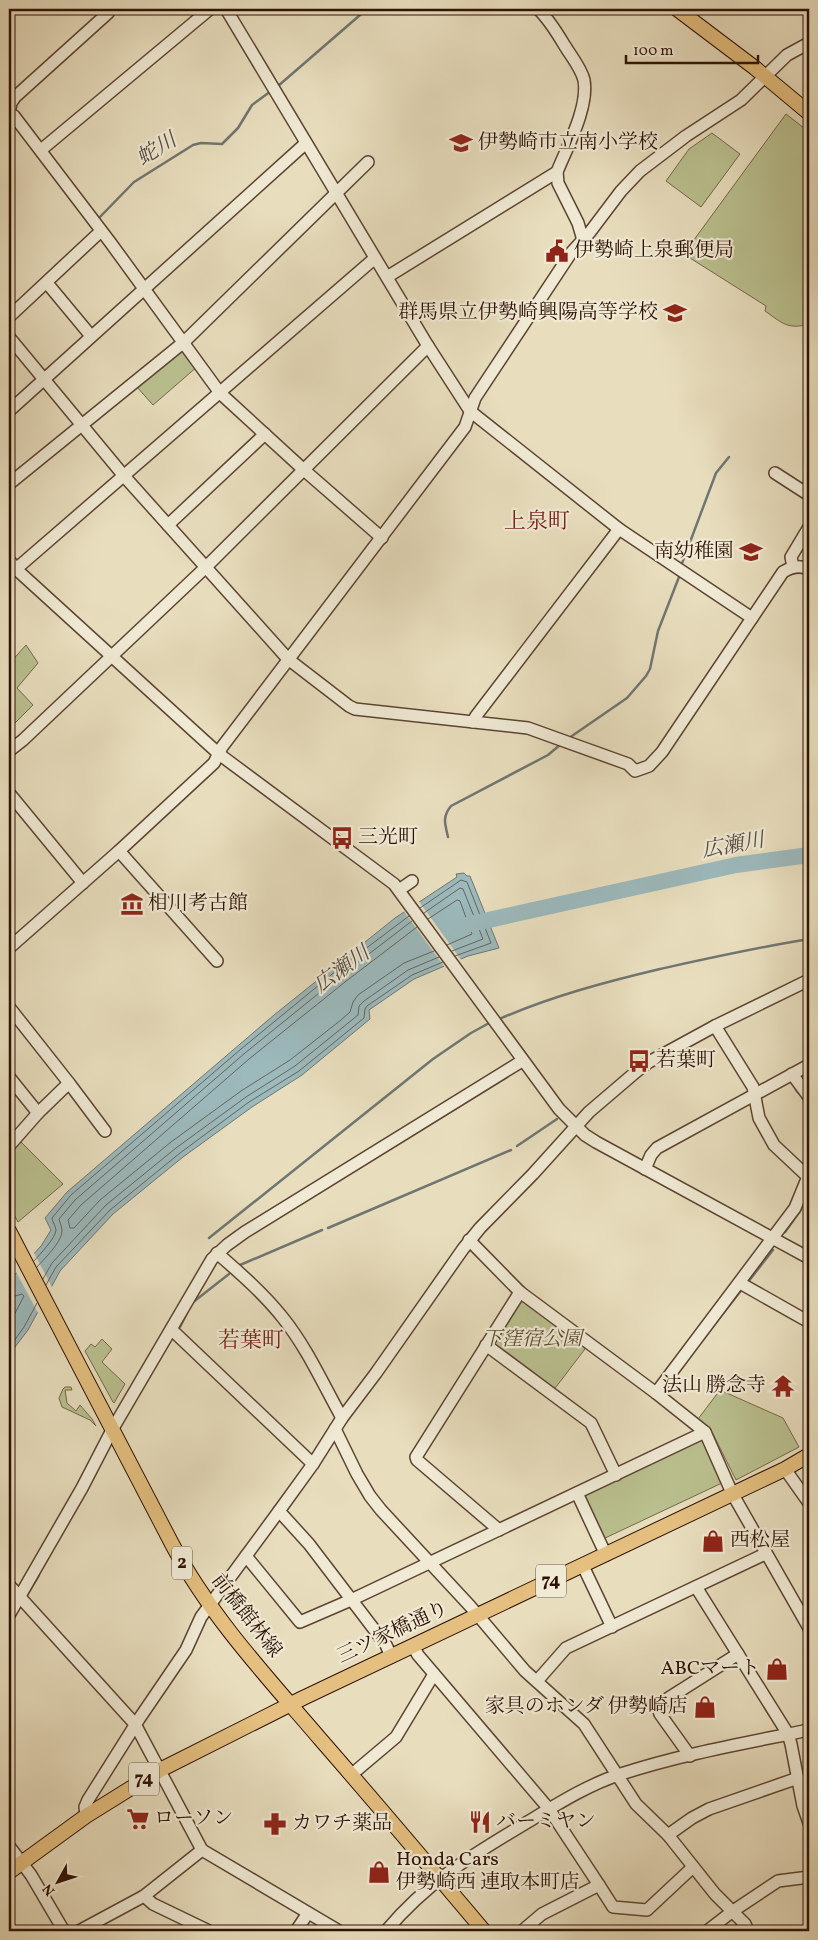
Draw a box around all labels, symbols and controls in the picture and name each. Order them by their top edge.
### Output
scale bar [626,32,758,64]
text: 100 m [633,41,673,62]
water label: 蛇川 [132,126,184,173]
place label: 伊勢崎市立南小学校 [478,129,658,157]
school or university icon: 伊勢崎市立南小学校 [448,130,474,156]
place label: 伊勢崎上泉郵便局 [574,237,734,265]
public building icon: 伊勢崎上泉郵便局 [544,238,570,264]
place label: 群馬県立伊勢崎興陽高等学校 [398,299,658,327]
school or university icon: 群馬県立伊勢崎興陽高等学校 [662,300,688,326]
district label: 上泉町 [504,507,570,538]
place label: 南幼稚園 [654,538,734,566]
school or university icon: 南幼稚園 [738,539,764,565]
place label: 三光町 [358,824,418,852]
bus stop icon: 三光町 [329,825,355,851]
water label: 広瀬川 [699,826,769,866]
place label: 相川考古館 [148,890,248,918]
museum icon: 相川考古館 [119,891,145,917]
water label: 広瀬川 [308,939,378,1000]
place label: 若葉町 [656,1047,716,1075]
bus stop icon: 若葉町 [626,1048,652,1074]
district label: 若葉町 [218,1326,284,1357]
park label: 下窪宿公園 [482,1326,585,1354]
place label: 法山 勝念寺 [662,1372,766,1400]
temple icon: 法山 勝念寺 [770,1373,796,1399]
place label: 西松屋 [730,1527,790,1555]
shop icon: 西松屋 [700,1528,726,1554]
road number: 2 [172,1546,192,1580]
road number: 74 [536,1564,566,1598]
street label: 前橋館林線 [204,1568,288,1664]
street label: 三ツ家橋通り [333,1595,453,1671]
place label: ABCマート [660,1655,760,1683]
shop icon: ABCマート [764,1656,790,1682]
place label: 家具のホンダ 伊勢崎店 [485,1693,688,1721]
shop icon: 家具のホンダ 伊勢崎店 [692,1694,718,1720]
road number: 74 [129,1762,159,1796]
place label: ローソン [154,1805,233,1833]
supermarket icon: ローソン [125,1806,151,1832]
place label: バーミヤン [496,1808,596,1836]
restaurant icon: バーミヤン [467,1809,493,1835]
place label: カワチ薬品 [292,1810,392,1838]
pharmacy icon: カワチ薬品 [262,1811,288,1837]
place label: Honda Cars 伊勢崎西 連取本町店 [396,1846,580,1897]
north arrow [32,1858,82,1908]
shop icon: Honda Cars 伊勢崎西 連取本町店 [366,1859,392,1885]
text: N [39,1879,60,1899]

